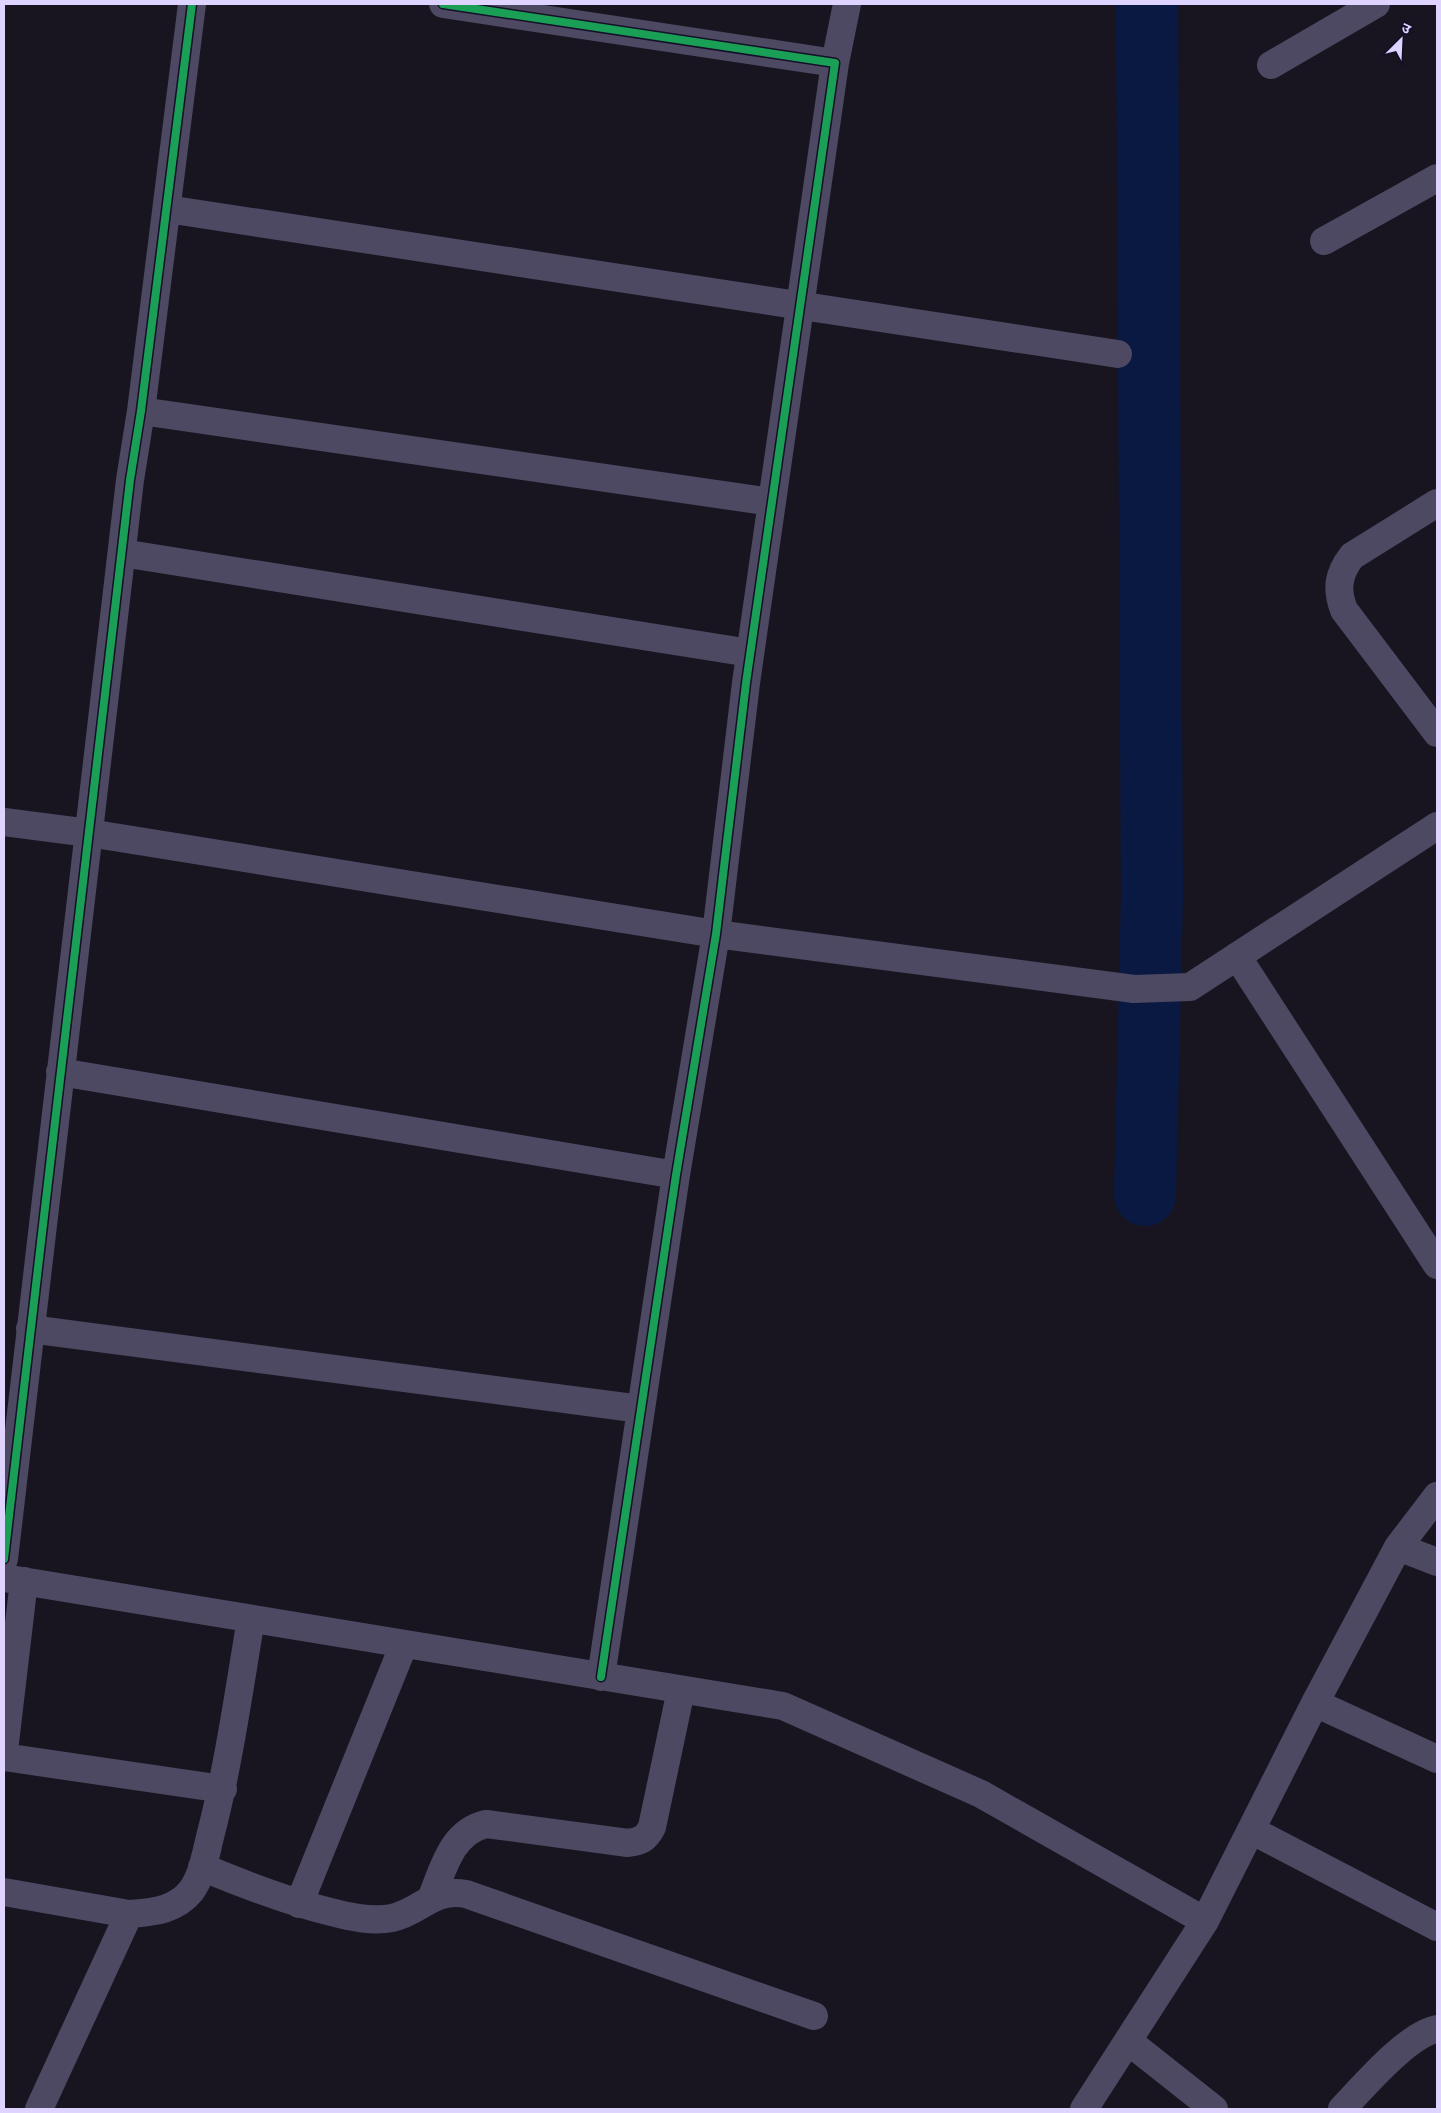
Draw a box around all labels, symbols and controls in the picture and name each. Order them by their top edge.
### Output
north arrow [1376,15,1426,65]
text: उ [1399,18,1414,37]

